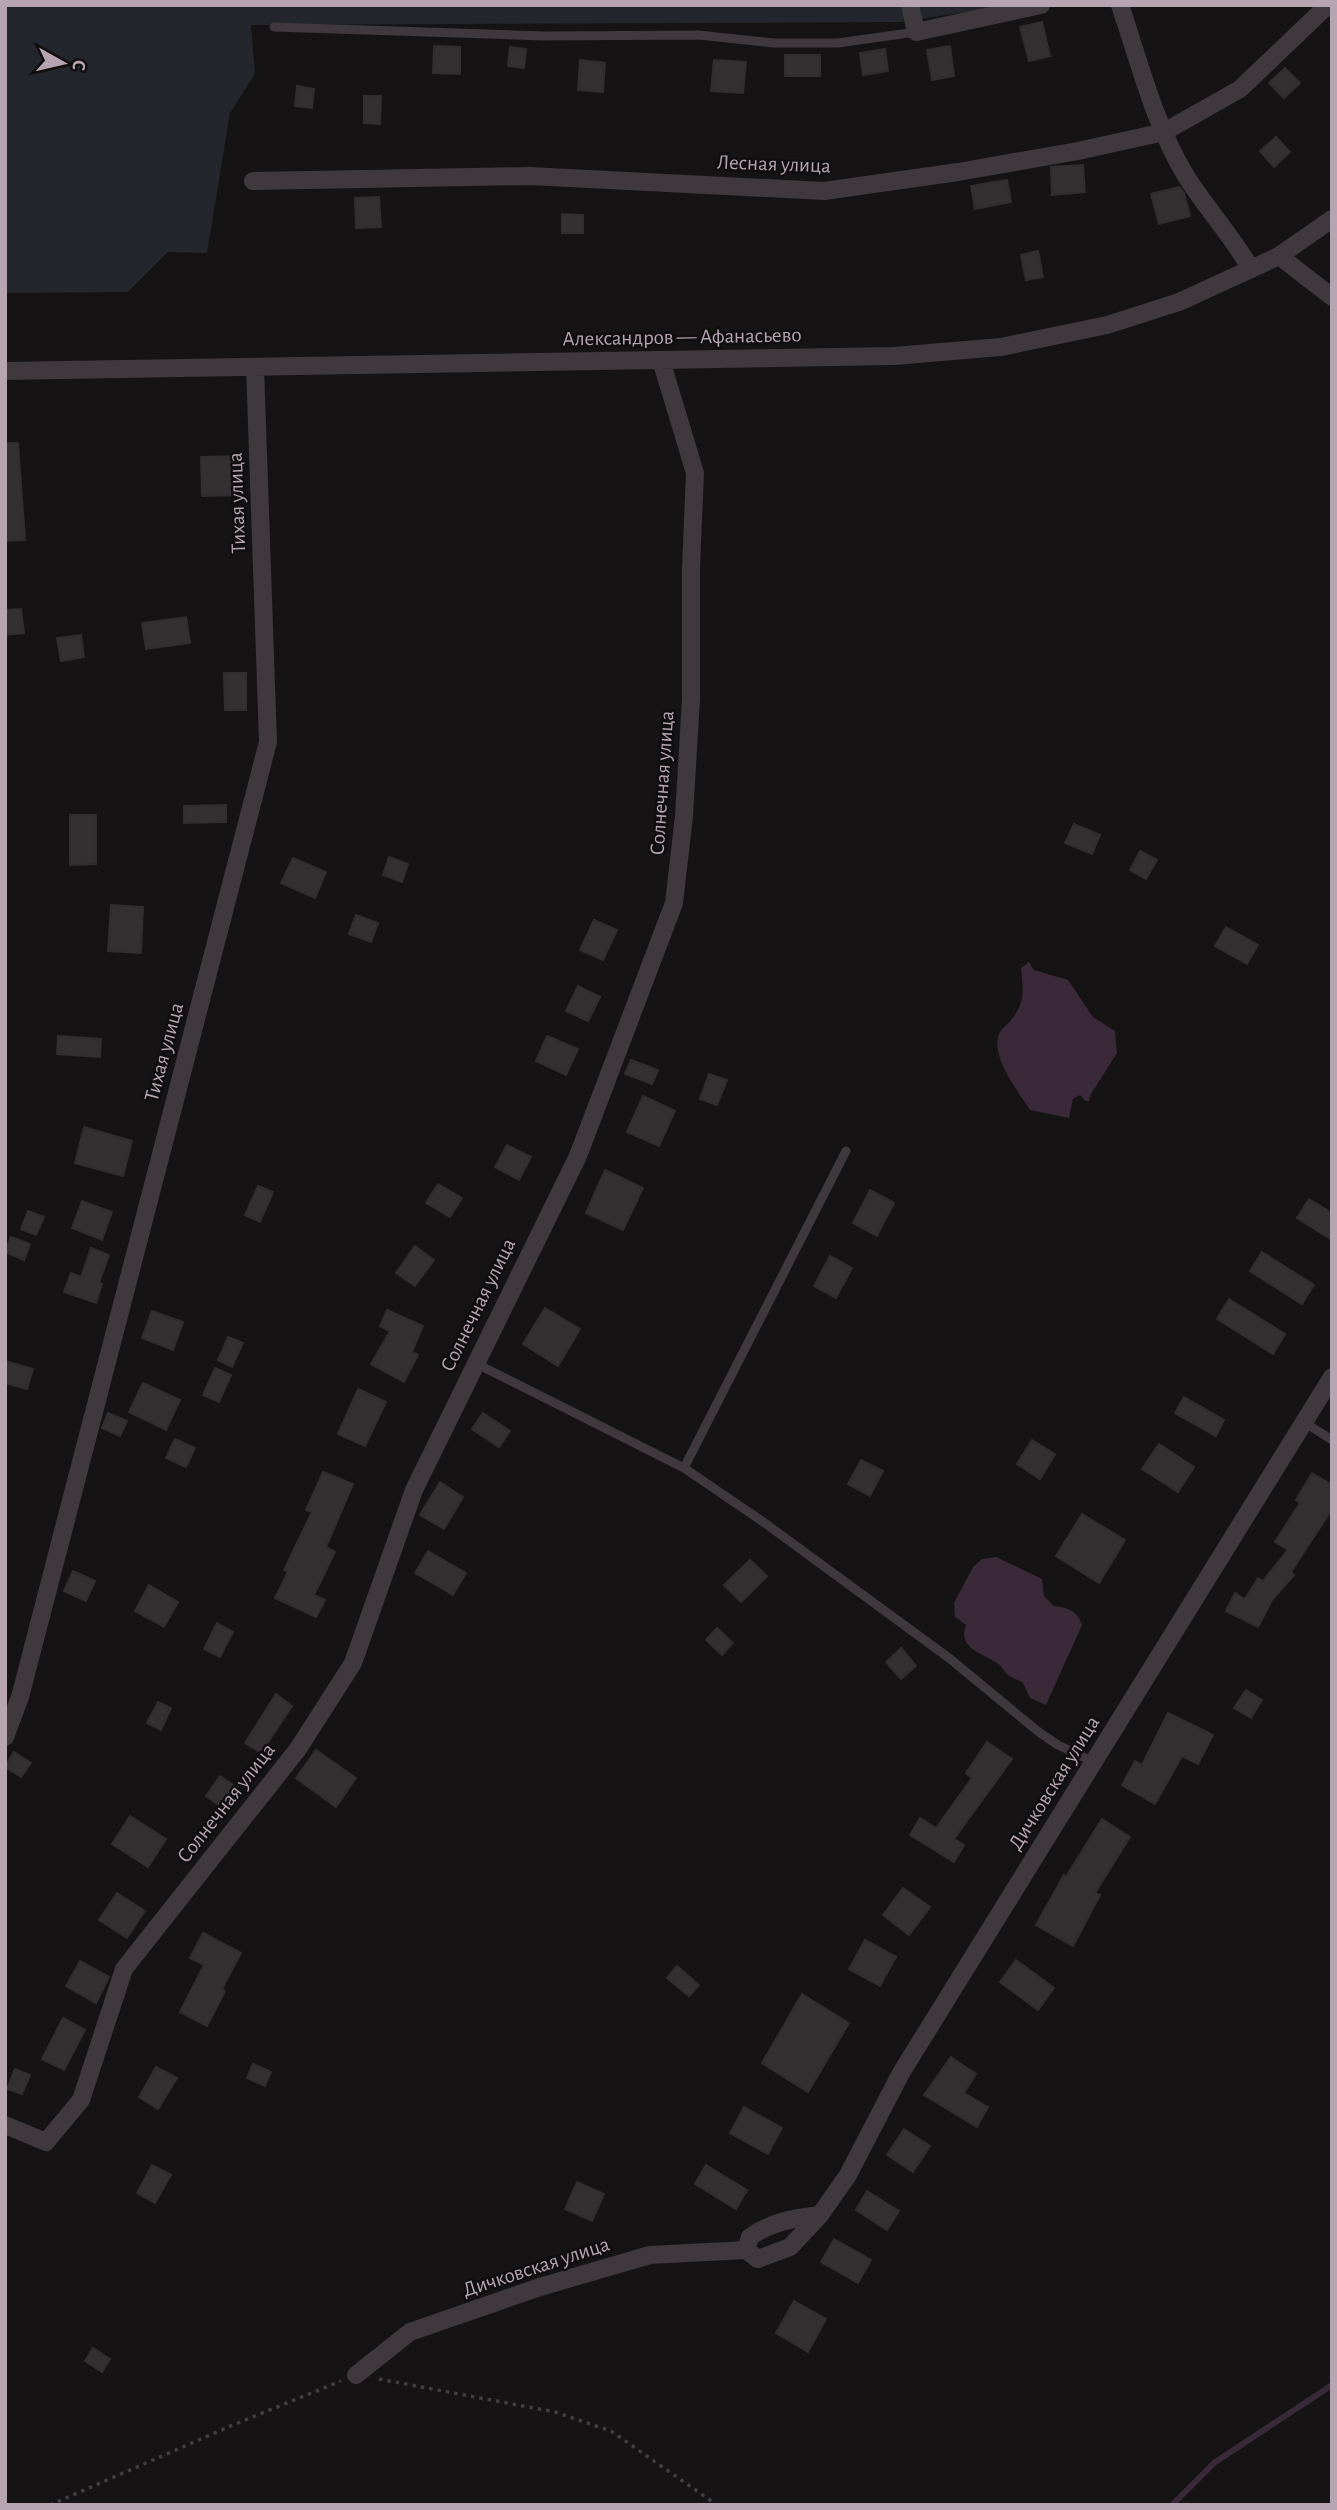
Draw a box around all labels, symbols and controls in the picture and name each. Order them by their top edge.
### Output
north arrow [28,28,98,98]
text: С [68,59,88,72]
street label: Лесная улица [717,152,832,176]
street label: Александров — Афанасьево [562,324,802,350]
street label: Тихая улица [225,452,249,554]
street label: Солнечная улица [646,709,678,856]
street label: Тихая улица [141,1000,187,1104]
street label: Солнечная улица [437,1235,519,1375]
street label: Дичковская улица [1004,1712,1104,1854]
street label: Солнечная улица [173,1739,279,1867]
street label: Дичковская улица [460,2233,612,2301]

